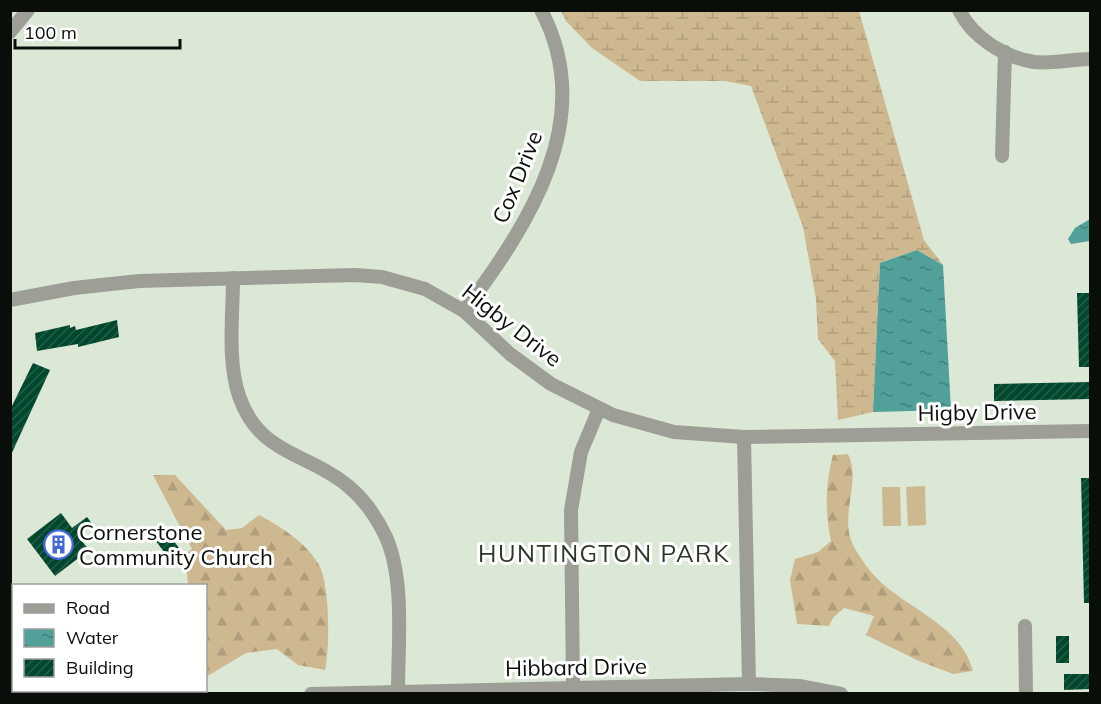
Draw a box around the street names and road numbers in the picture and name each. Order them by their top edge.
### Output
street label: Cox Drive [486,127,548,227]
street label: Higby Drive [457,277,567,373]
street label: Higby Drive [917,397,1037,427]
street label: Hibbard Drive [505,652,647,682]

